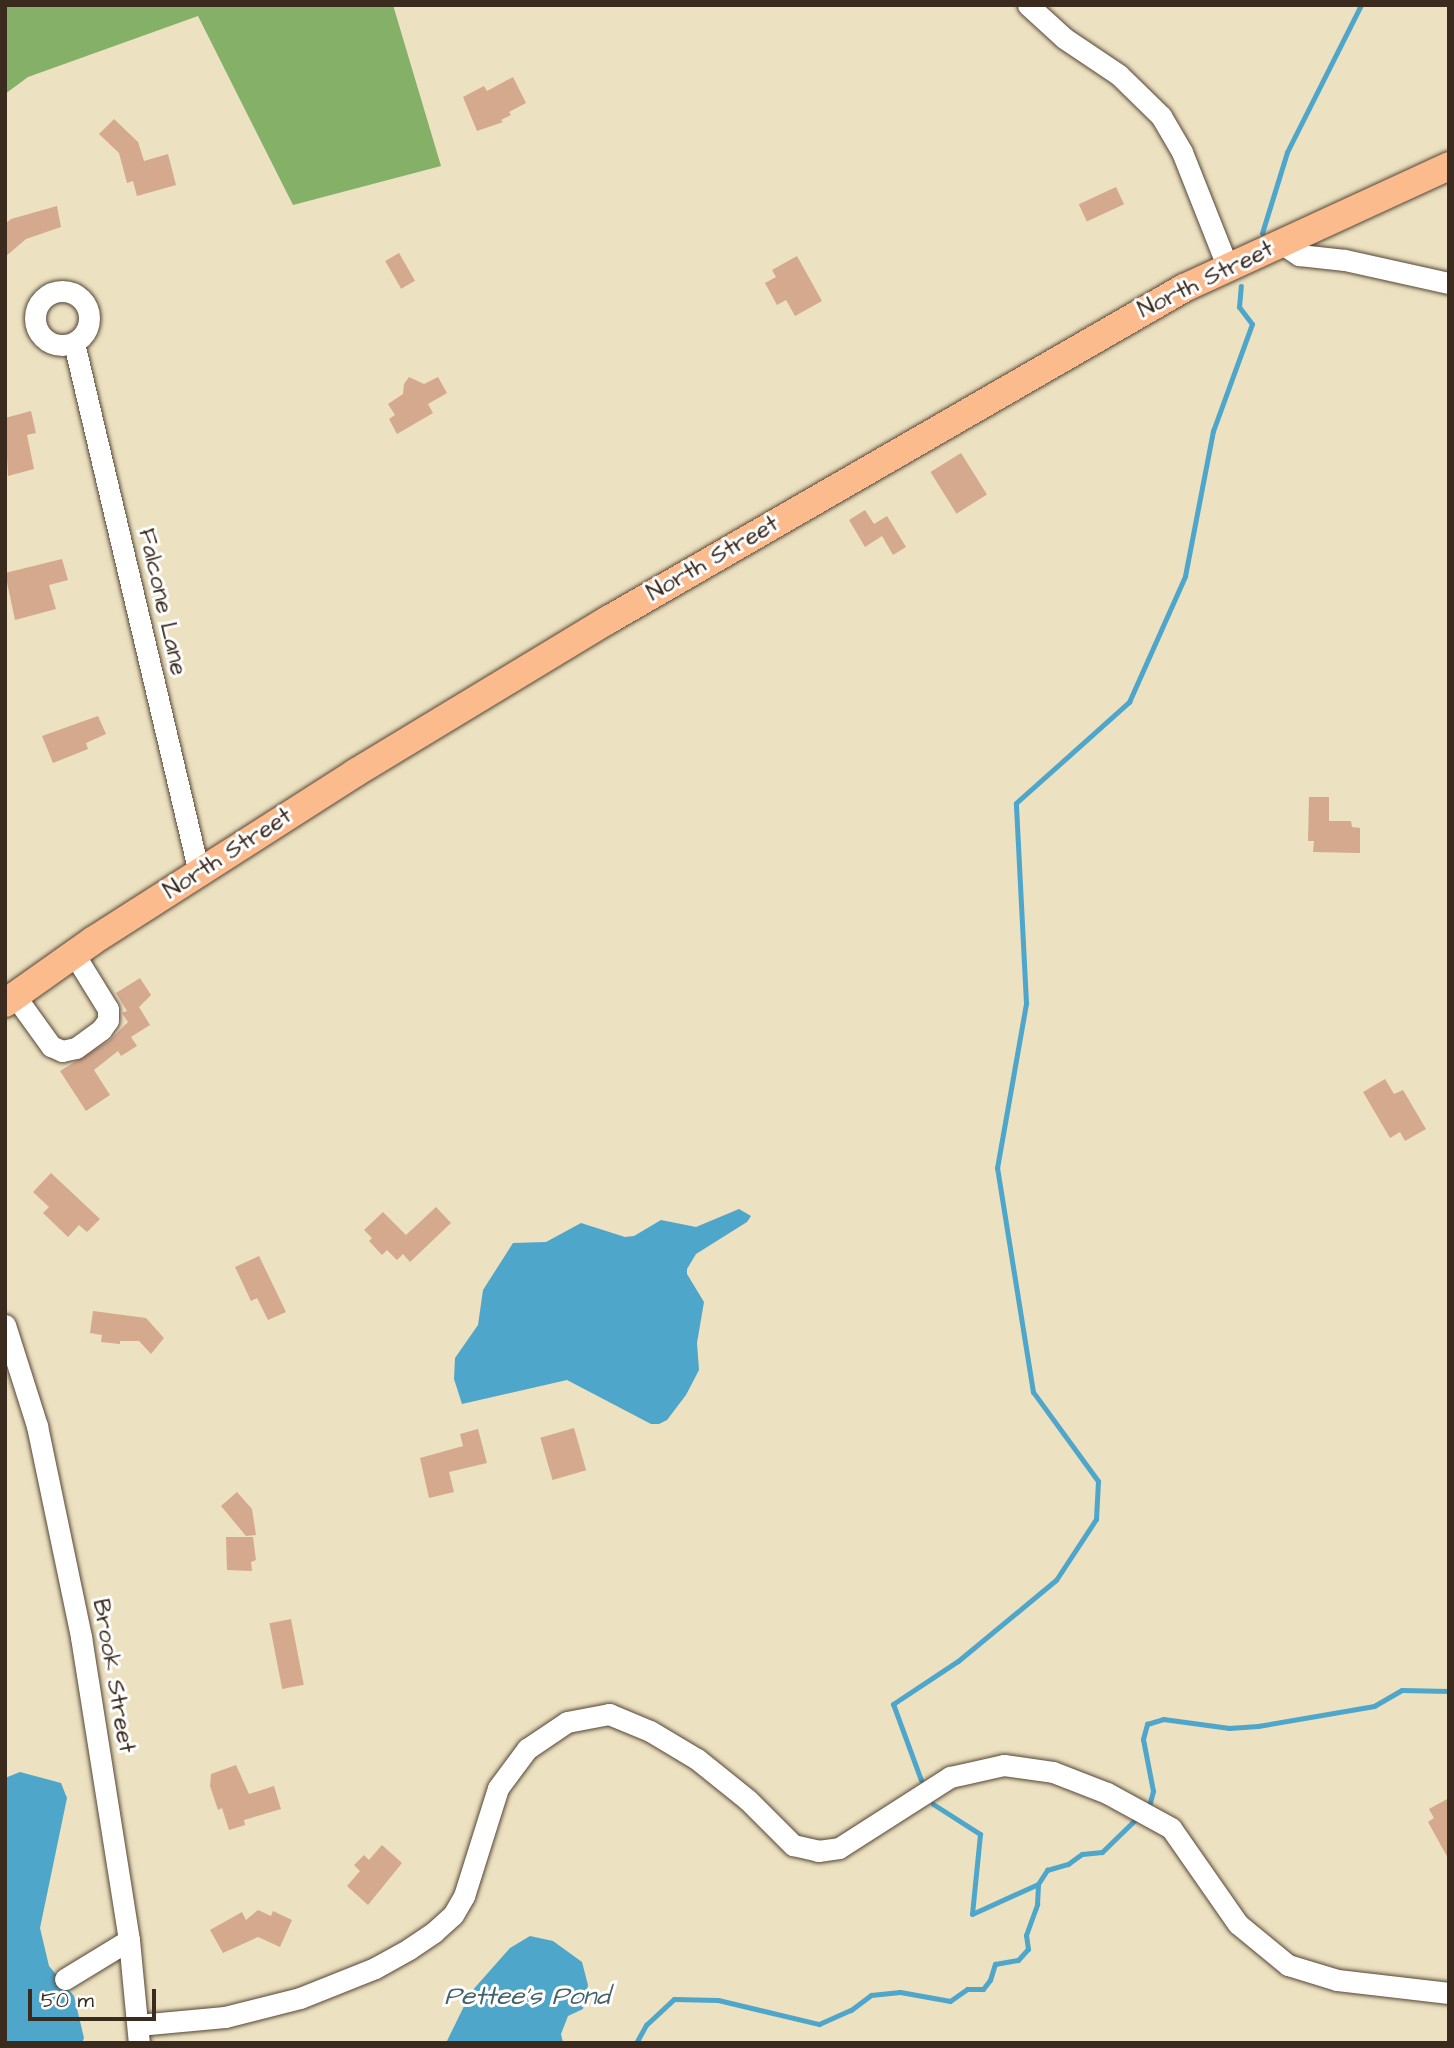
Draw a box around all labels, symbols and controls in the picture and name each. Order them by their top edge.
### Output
street label: North Street [1134,235,1278,325]
street label: North Street [642,510,784,608]
street label: Falcone Lane [131,526,193,678]
street label: North Street [159,802,297,906]
street label: Brook Street [85,1597,141,1755]
scale bar [32,1974,159,2018]
water label: Pettee's Pond [444,1981,610,2013]
text: 50 m [41,1986,94,2015]

